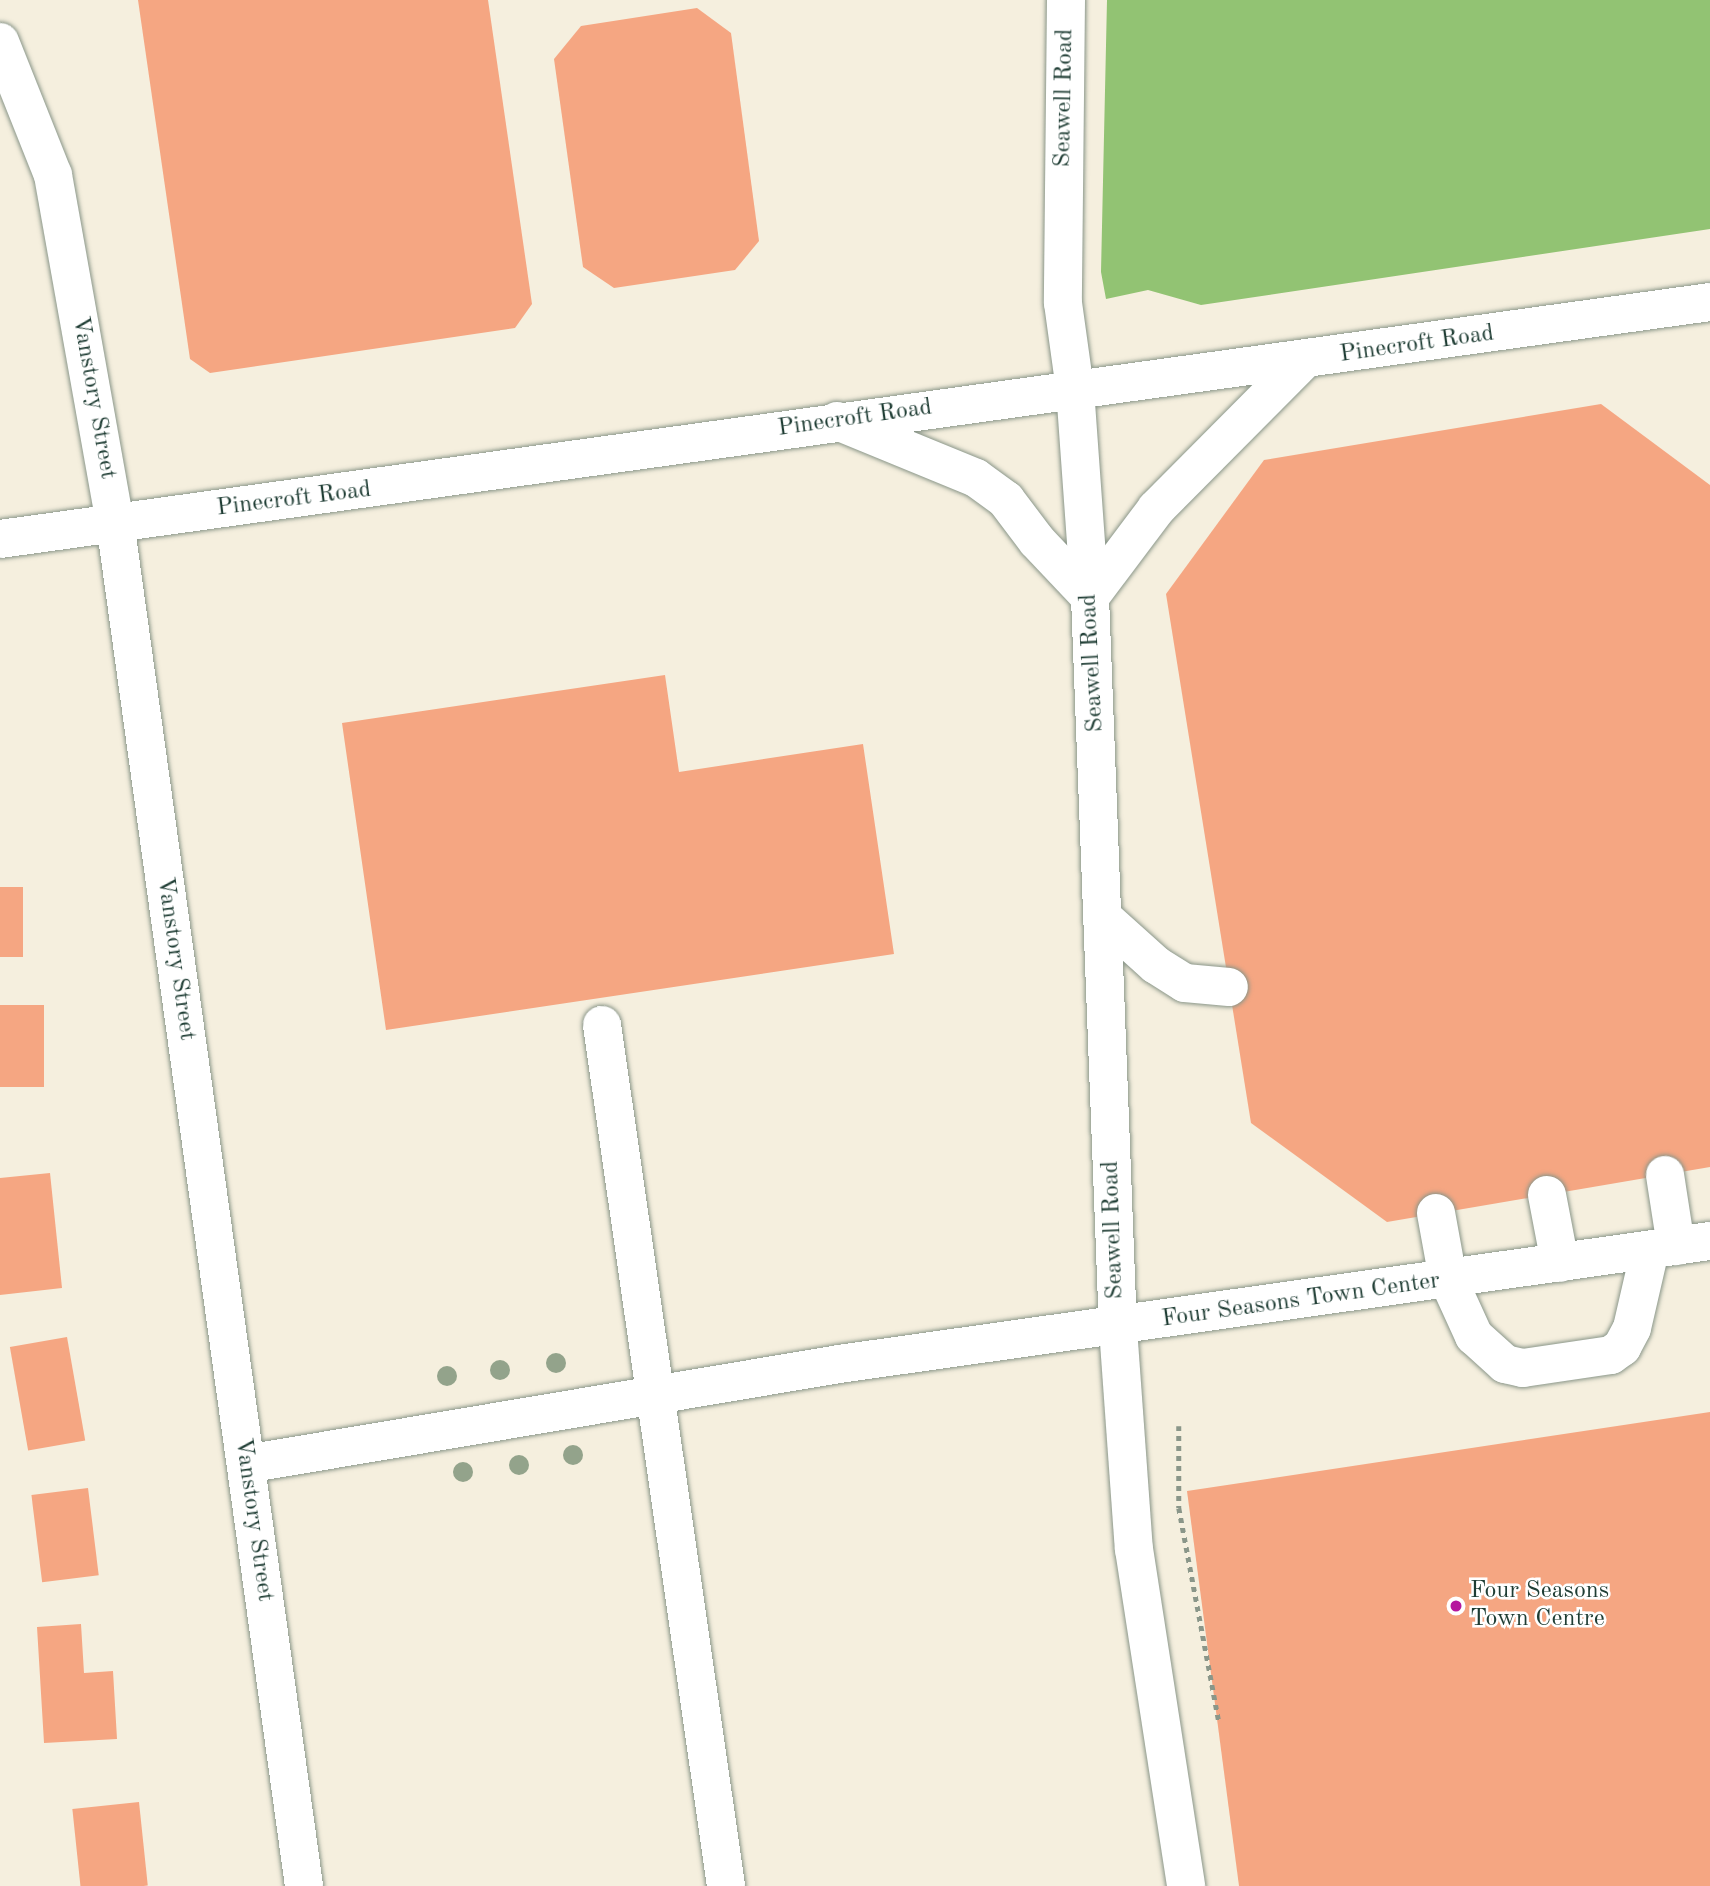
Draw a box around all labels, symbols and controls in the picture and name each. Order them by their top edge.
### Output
street label: Seawell Road [1049,28,1081,168]
street label: Vanstory Street [64,314,122,482]
street label: Pinecroft Road [1338,320,1496,370]
street label: Pinecroft Road [776,394,934,444]
street label: Pinecroft Road [215,476,373,524]
street label: Seawell Road [1075,593,1111,733]
street label: Vanstory Street [149,875,201,1043]
street label: Seawell Road [1097,1160,1131,1300]
street label: Four Seasons Town Center [1160,1267,1442,1335]
street label: Vanstory Street [227,1436,279,1604]
place label: Four Seasons Town Centre [1470,1578,1609,1634]
marker: Four Seasons Town Centre [1448,1598,1464,1614]

